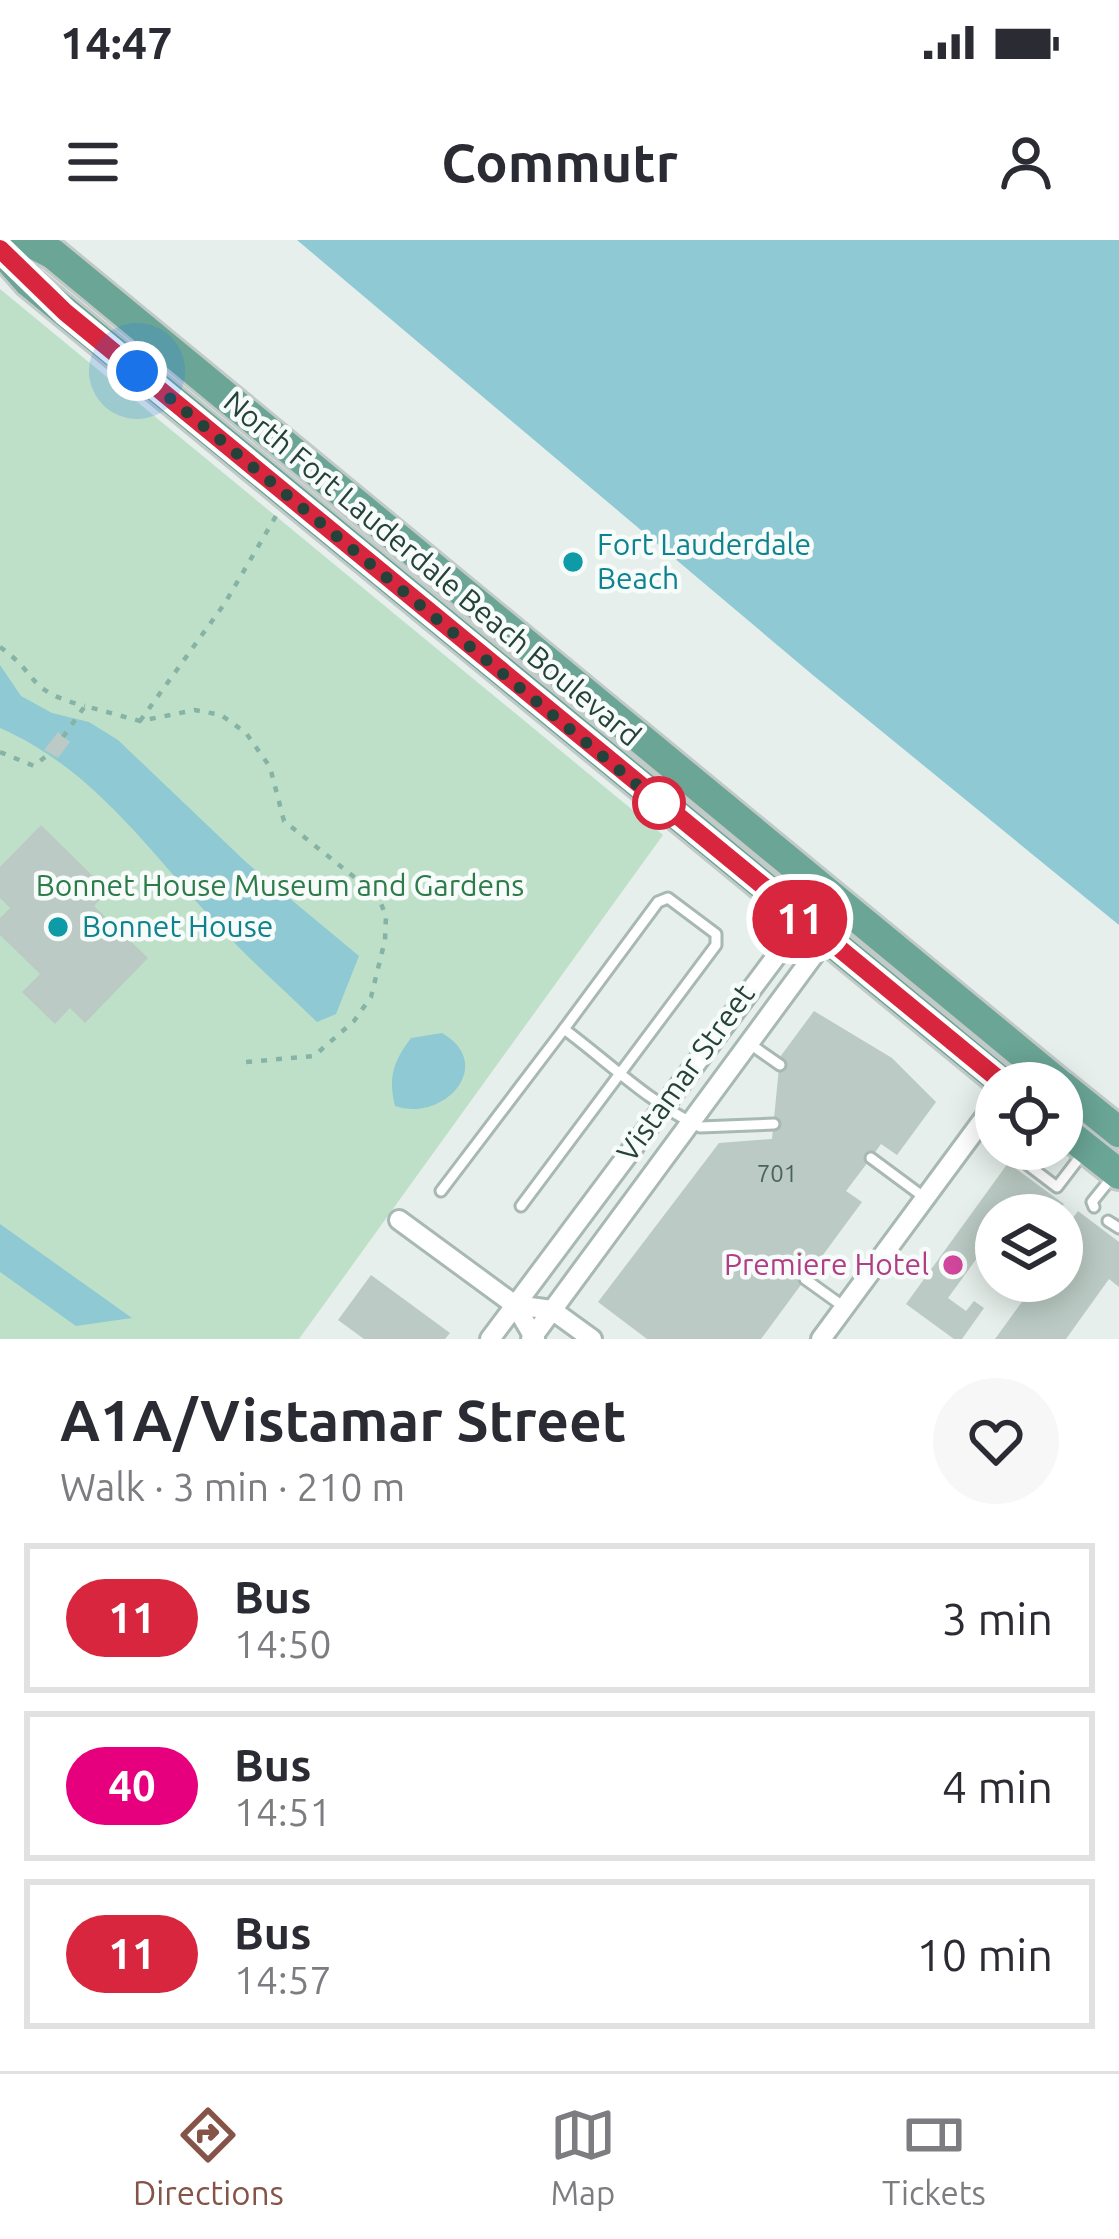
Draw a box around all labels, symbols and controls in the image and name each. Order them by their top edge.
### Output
text: 14:47 [60,17,173,68]
icon: menu [60,129,126,195]
icon: person [993,129,1059,195]
text: Commutr [441,132,678,192]
your location [107,341,167,401]
street label: North Fort Lauderdale Beach Boulevard [218,384,648,753]
place label: Fort Lauderdale Beach [597,527,811,595]
marker: Fort Lauderdale Beach [560,549,586,575]
unlabelled marker [634,778,684,828]
park label: Bonnet House Museum and Gardens [36,868,524,902]
line badge: 11 [746,880,854,958]
text: 11 [776,895,824,942]
place label: Bonnet House [82,909,273,943]
marker: Bonnet House [45,914,71,940]
street label: Vistamar Street [609,977,761,1168]
map controls [975,1062,1083,1302]
button: locate [975,1062,1083,1170]
house number: 701 [757,1160,797,1187]
button: layers [975,1194,1083,1302]
place label: Premiere Hotel [724,1247,929,1281]
marker: Premiere Hotel [940,1252,966,1278]
button: heart [933,1378,1059,1504]
text: A1A/Vistamar Street [60,1388,626,1452]
text: Walk · 3 min · 210 m [60,1465,405,1508]
text: Bus [234,1571,311,1622]
text: 3 min [942,1593,1053,1644]
text: 11 [108,1594,156,1641]
text: 14:50 [234,1622,332,1665]
text: Bus [234,1739,311,1790]
text: 4 min [942,1761,1053,1812]
text: 40 [108,1762,156,1809]
text: 14:51 [234,1790,332,1833]
text: Bus [234,1907,311,1958]
text: 10 min [916,1929,1053,1980]
text: 11 [108,1930,156,1977]
text: 14:57 [234,1958,332,2001]
tab: Directions [133,2102,284,2211]
tab: Map [550,2102,616,2211]
tab: Tickets [882,2102,986,2211]

